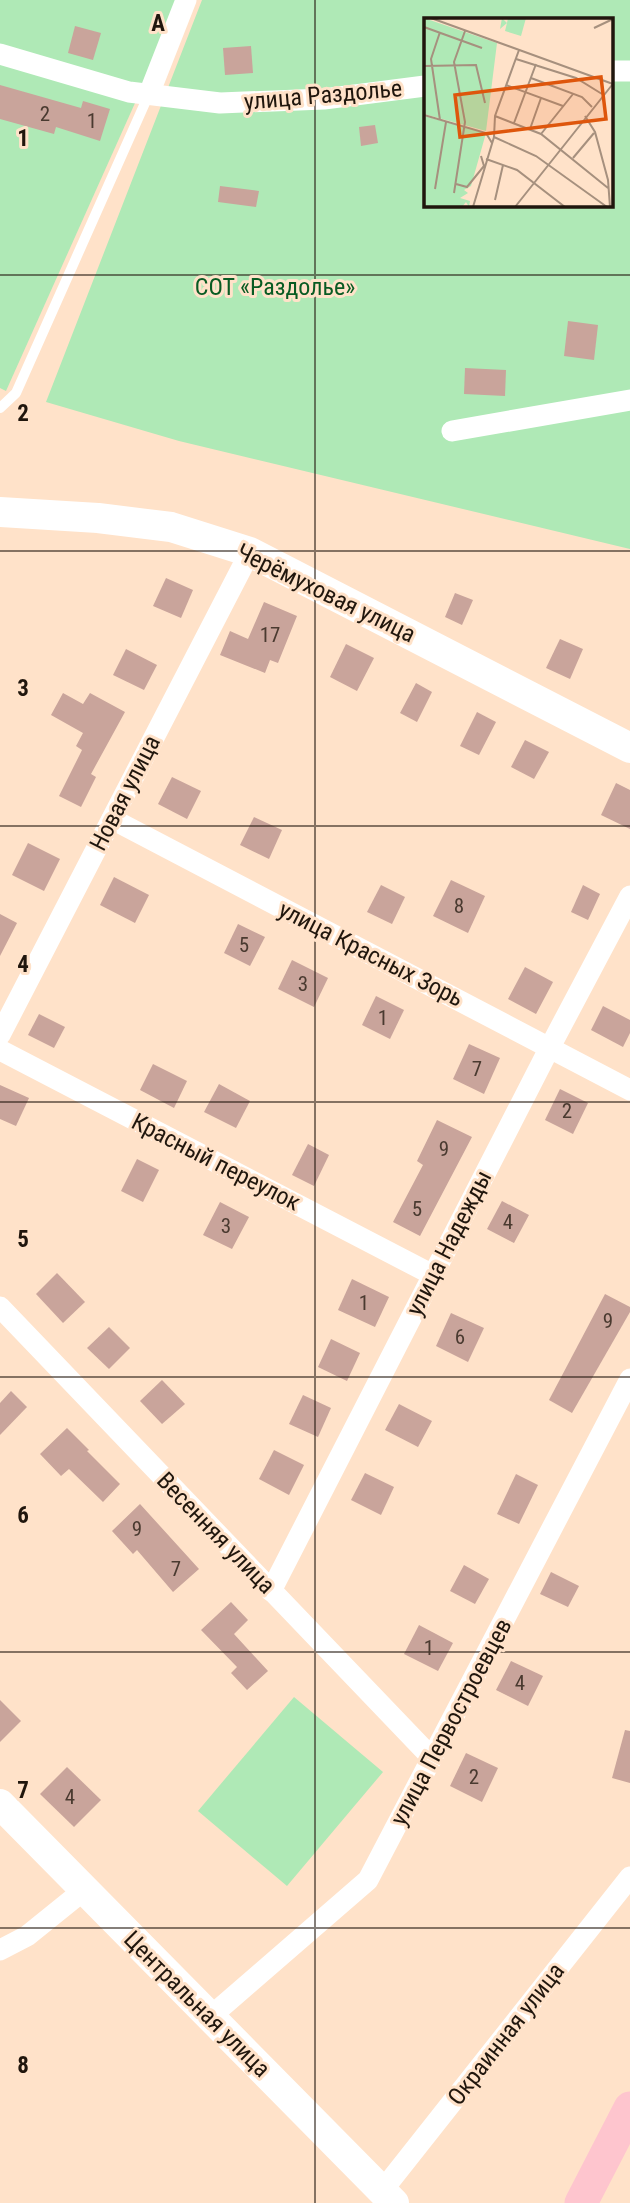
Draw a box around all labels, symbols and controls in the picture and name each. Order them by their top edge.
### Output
text: A [151,10,165,37]
inset map [424,18,612,206]
street label: улица Раздолье [243,74,403,116]
house number: 2 [40,102,50,126]
house number: 1 [87,109,97,133]
text: 1 [17,125,29,152]
park label: СОТ «Раздолье» [195,273,355,301]
text: 2 [17,400,29,427]
street label: Черёмуховая улица [232,538,420,648]
house number: 17 [260,623,280,647]
text: 3 [17,675,29,702]
street label: Новая улица [84,731,166,855]
house number: 8 [454,894,464,918]
street label: улица Красных Зорь [274,895,468,1013]
house number: 5 [239,933,249,957]
text: 4 [17,951,29,978]
house number: 3 [298,972,308,996]
house number: 1 [378,1006,388,1030]
house number: 7 [472,1057,482,1081]
house number: 2 [562,1099,572,1123]
street label: Красный переулок [127,1107,305,1217]
house number: 9 [439,1137,449,1161]
street label: улица Надежды [400,1166,498,1320]
house number: 5 [412,1197,422,1221]
house number: 4 [503,1210,513,1234]
house number: 3 [221,1214,231,1238]
text: 5 [17,1226,29,1253]
house number: 1 [359,1291,369,1315]
house number: 9 [603,1309,613,1333]
house number: 6 [455,1325,465,1349]
street label: Весенняя улица [151,1467,281,1599]
text: 6 [17,1502,29,1529]
house number: 9 [132,1517,142,1541]
house number: 7 [171,1557,181,1581]
street label: улица Первостроевцев [385,1614,517,1830]
house number: 1 [424,1636,434,1660]
house number: 4 [515,1671,525,1695]
house number: 2 [469,1765,479,1789]
text: 7 [17,1777,29,1804]
house number: 4 [65,1785,75,1809]
street label: Центральная улица [118,1925,276,2083]
street label: Окраинная улица [442,1957,570,2111]
text: 8 [17,2052,29,2079]

